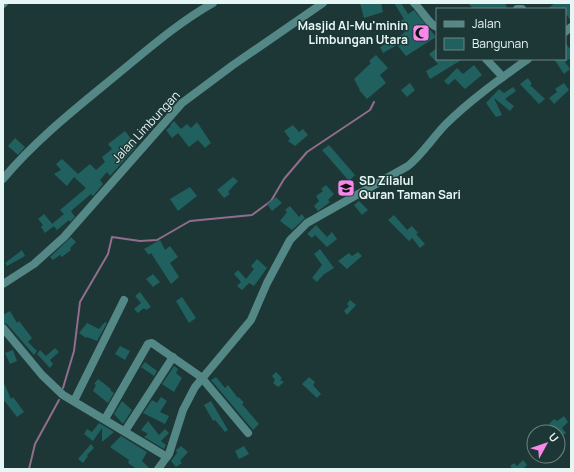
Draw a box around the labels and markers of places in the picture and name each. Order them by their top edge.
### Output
place label: Masjid Al-Mu'minin Limbungan Utara [298,17,408,48]
mosque icon: Masjid Al-Mu'minin Limbungan Utara [411,23,431,43]
place label: SD Zilalul Quran Taman Sari [359,172,461,203]
school or university icon: SD Zilalul Quran Taman Sari [336,178,356,198]

